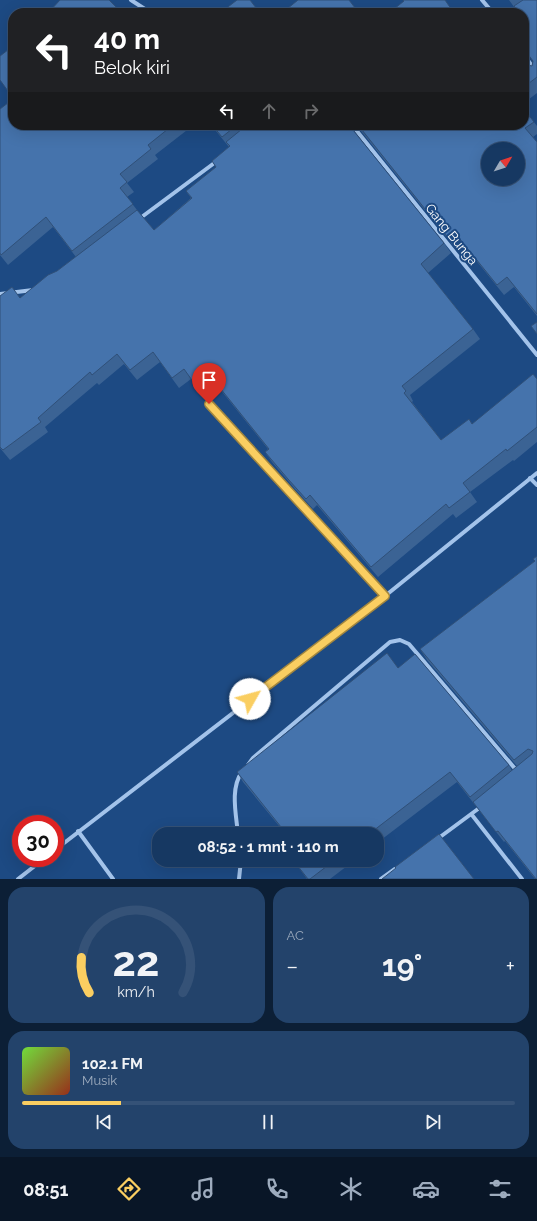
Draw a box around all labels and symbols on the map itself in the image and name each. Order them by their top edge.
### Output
north arrow [481,142,525,186]
street label: Gang Bunga [422,201,481,268]
pin [192,363,226,404]
position arrow [229,678,271,720]
speed limit sign: 30 [12,815,64,867]

